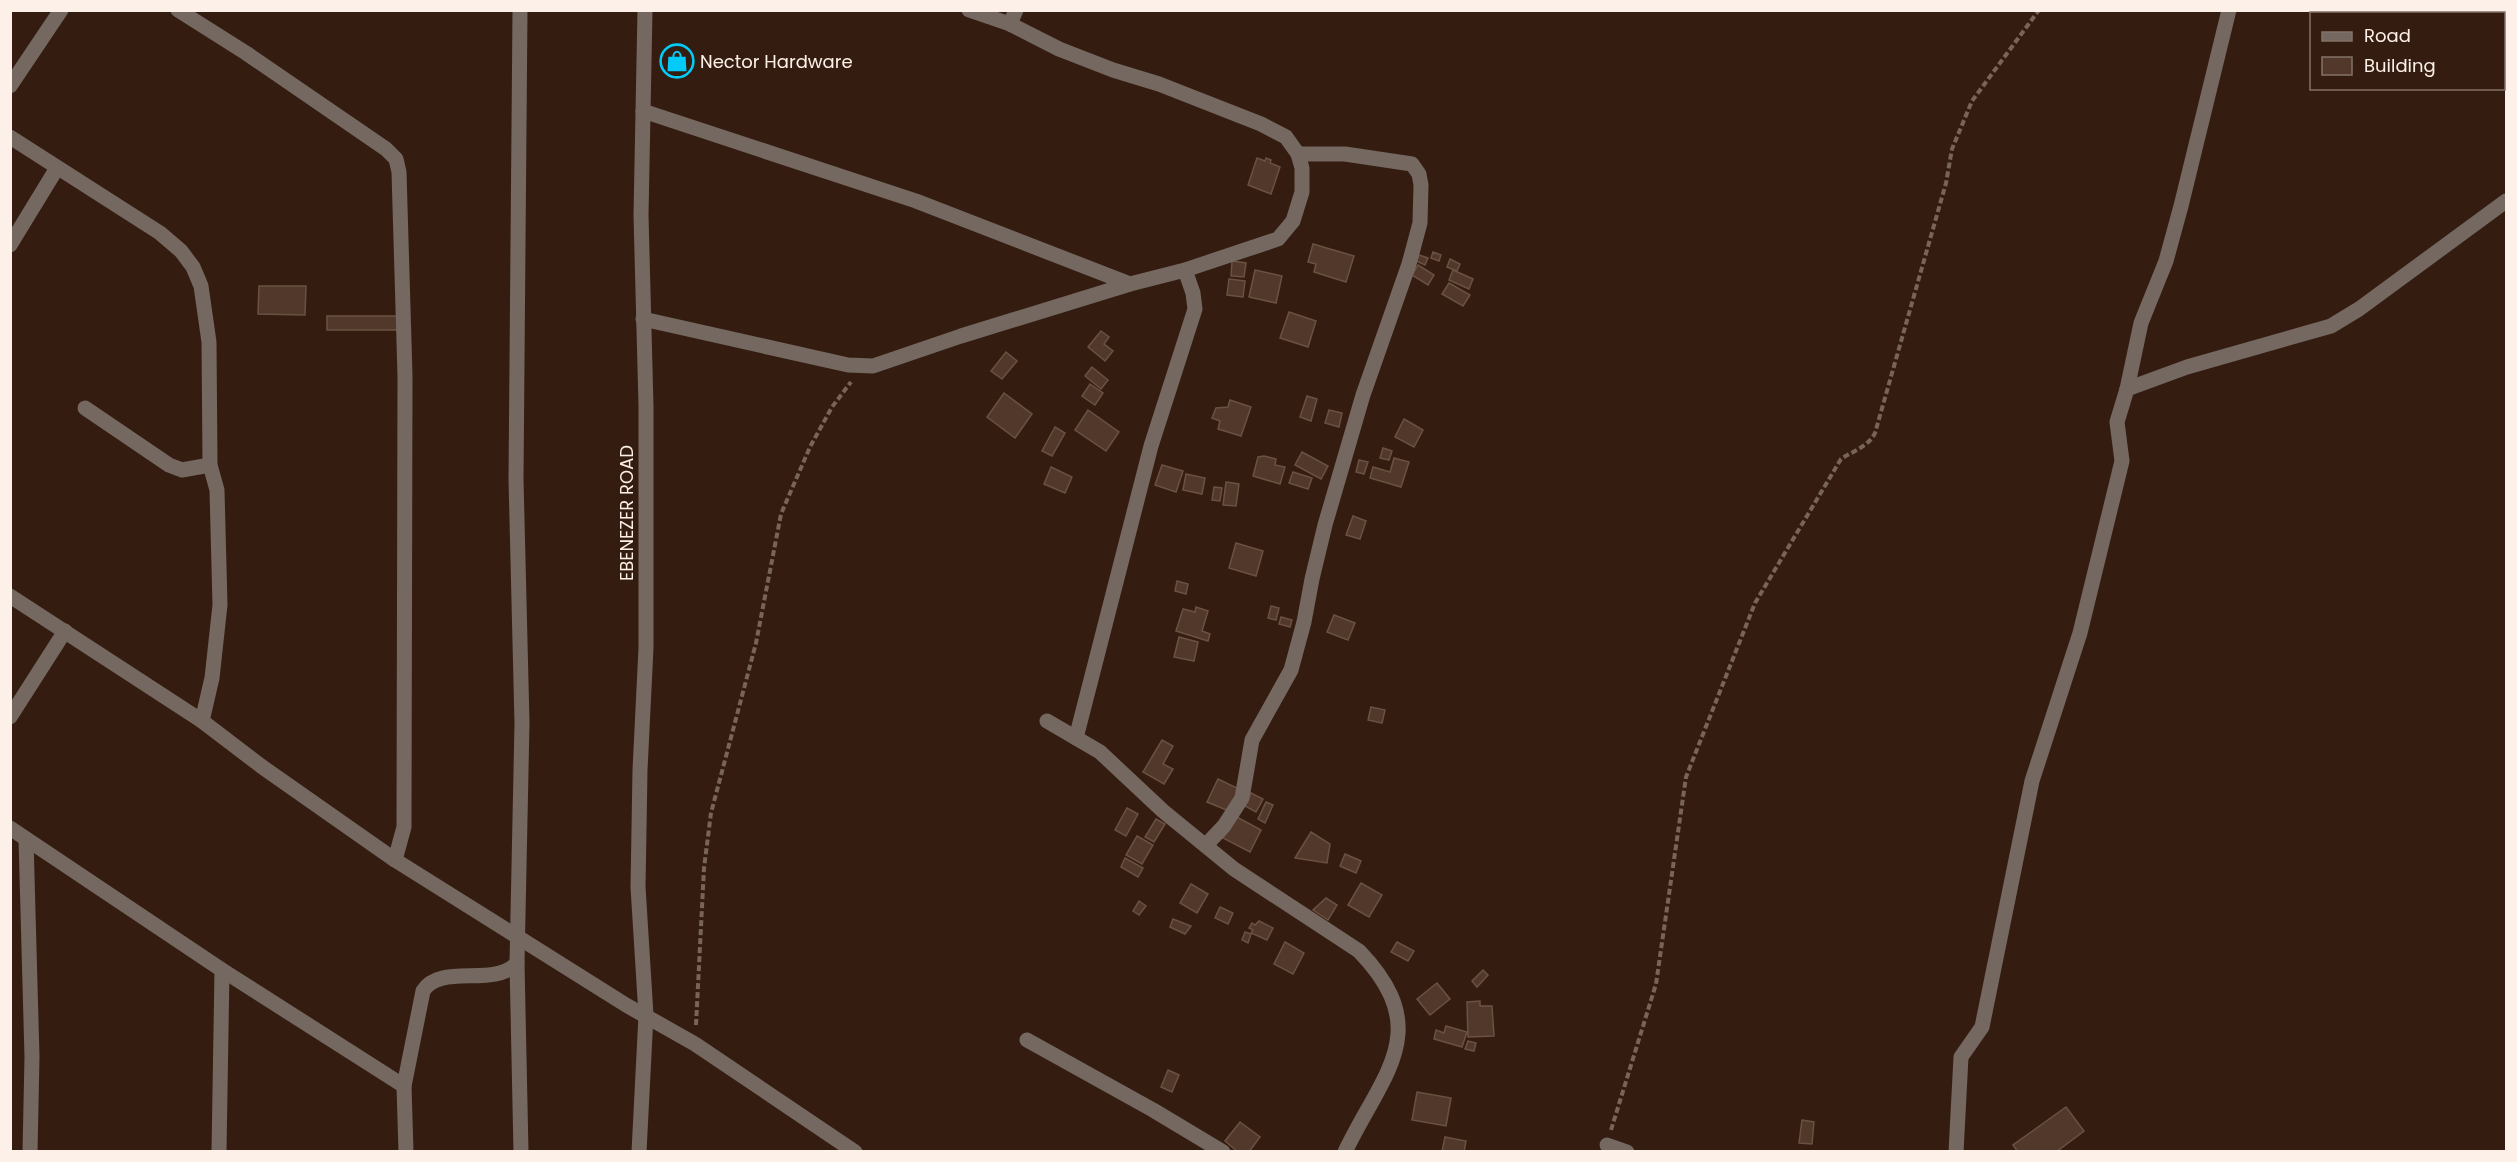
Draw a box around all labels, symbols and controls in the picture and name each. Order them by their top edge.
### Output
legend [2310,12,2505,90]
text: Road [2364,23,2411,48]
shop icon: Nector Hardware [659,43,695,79]
place label: Nector Hardware [700,49,853,74]
text: Building [2364,53,2436,78]
street label: EBENEZER ROAD [614,445,639,581]

